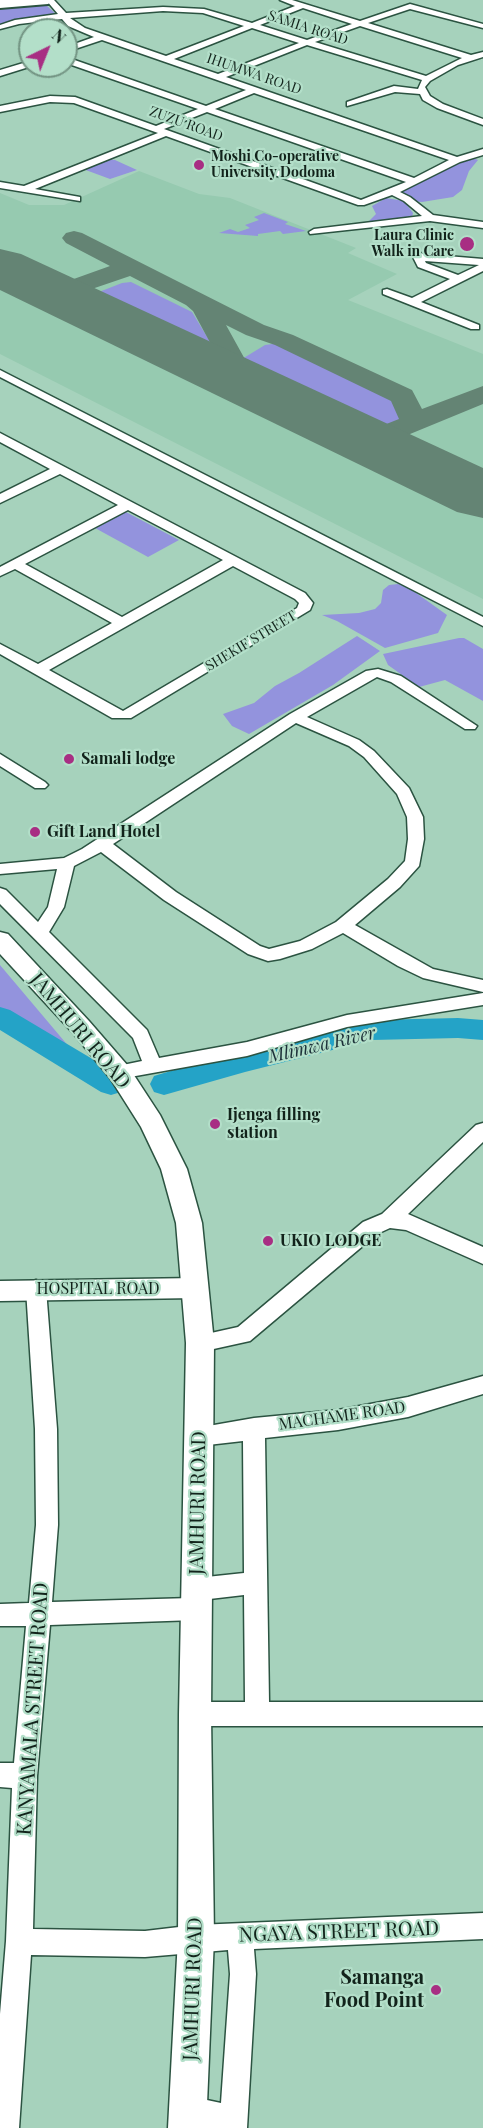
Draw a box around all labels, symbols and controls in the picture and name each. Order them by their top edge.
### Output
street label: SAMIA ROAD [266,7,350,49]
north arrow [18,18,78,78]
text: N [48,24,71,48]
street label: IHUMWA ROAD [204,50,304,98]
street label: ZUZU ROAD [147,103,225,145]
place label: Moshi Co-operative University Dodoma [211,149,339,182]
marker: Moshi Co-operative University Dodoma [192,158,206,172]
place label: Laura Clinic Walk in Care [371,228,454,260]
marker: Laura Clinic Walk in Care [458,235,476,253]
street label: SHEKIF STREET [202,607,300,675]
place label: Samali lodge [81,749,175,769]
marker: Samali lodge [62,752,76,766]
place label: Gift Land Hotel [47,822,160,842]
marker: Gift Land Hotel [28,825,42,839]
street label: JAMHURI ROAD [25,968,135,1094]
water label: Mlimwa River [266,1022,378,1068]
place label: Ijenga filling station [227,1105,320,1143]
marker: Ijenga filling station [208,1117,222,1131]
place label: UKIO LODGE [280,1231,381,1251]
marker: UKIO LODGE [261,1234,275,1248]
street label: HOSPITAL ROAD [37,1279,159,1299]
street label: MACHAME ROAD [277,1398,407,1434]
street label: JAMHURI ROAD [185,1431,211,1575]
street label: KANYAMALA STREET ROAD [12,1582,54,1836]
street label: JAMHURI ROAD [179,1917,207,2061]
street label: NGAYA STREET ROAD [239,1917,439,1947]
place label: Samanga Food Point [324,1966,424,2013]
marker: Samanga Food Point [429,1983,443,1997]

